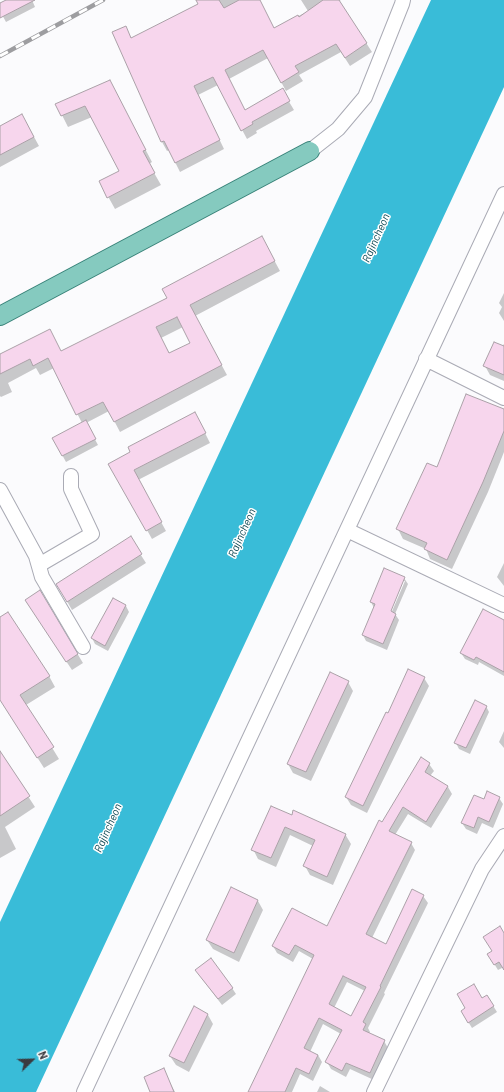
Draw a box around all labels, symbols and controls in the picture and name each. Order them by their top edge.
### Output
water label: Rajincheon [359,212,393,264]
water label: Rajincheon [225,507,259,559]
water label: Rajincheon [91,802,125,854]
north arrow [12,1040,52,1080]
text: N [36,1049,51,1061]

